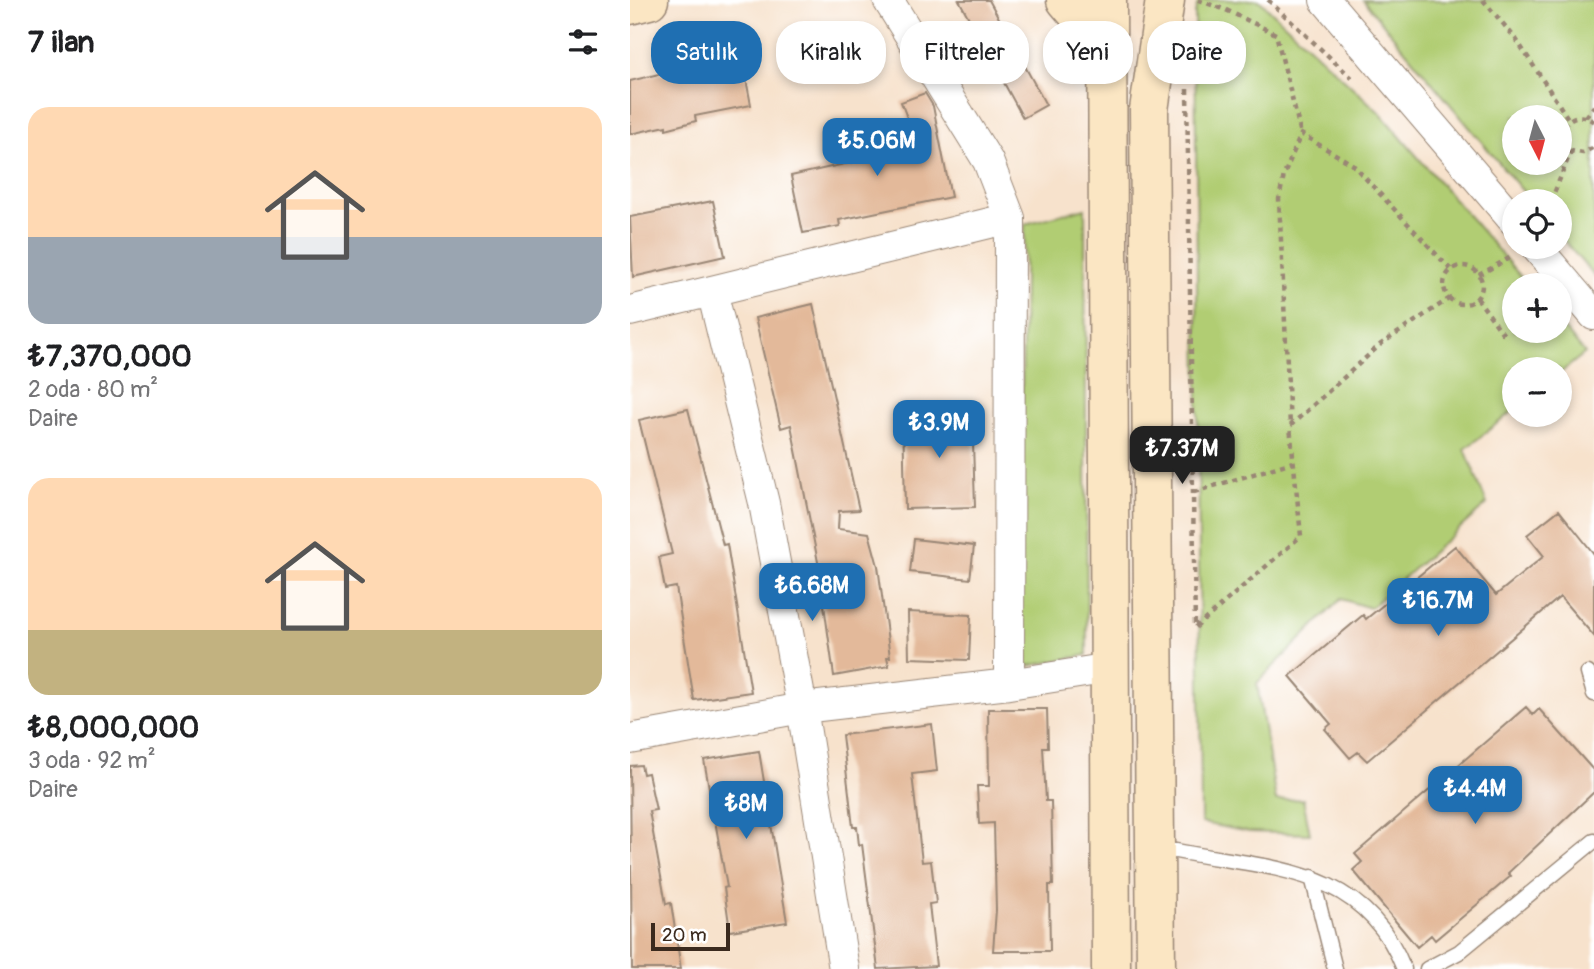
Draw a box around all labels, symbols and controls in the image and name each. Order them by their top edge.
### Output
chip: Satılık [651,21,762,84]
chip: Kiralık [776,21,886,84]
chip: Filtreler [900,21,1029,84]
chip: Yeni [1043,21,1133,84]
chip: Daire [1147,21,1246,84]
icon: filters [564,23,602,61]
text: 7 ilan [28,24,94,61]
north arrow [1502,105,1572,175]
map controls [1502,105,1572,427]
pin: ₺5.06M [820,118,934,178]
text: ₺5.06M [839,126,915,155]
icon: home [252,152,378,278]
button: locate [1502,189,1572,259]
button: + [1502,273,1572,343]
text: ₺7,370,000 [28,338,192,375]
button: − [1502,357,1572,427]
text: 2 oda · 80 m² [28,375,158,404]
pin: ₺3.9M [890,400,988,460]
text: Daire [28,404,77,433]
text: ₺3.9M [909,408,969,437]
pin: ₺7.37M [1125,426,1239,486]
text: ₺7.37M [1146,434,1218,463]
icon: home [252,523,378,649]
pin: ₺6.68M [755,564,869,623]
text: ₺6.68M [775,571,849,600]
pin: ₺16.7M [1381,578,1495,638]
text: ₺16.7M [1403,586,1473,615]
text: ₺8,000,000 [28,709,199,746]
text: 3 oda · 92 m² [28,746,156,775]
pin: ₺4.4M [1426,766,1524,826]
text: ₺4.4M [1444,774,1506,803]
text: Daire [28,775,77,804]
pin: ₺8M [712,782,780,841]
text: ₺8M [725,789,767,818]
scale bar [651,920,730,952]
text: 20 m [662,923,707,947]

